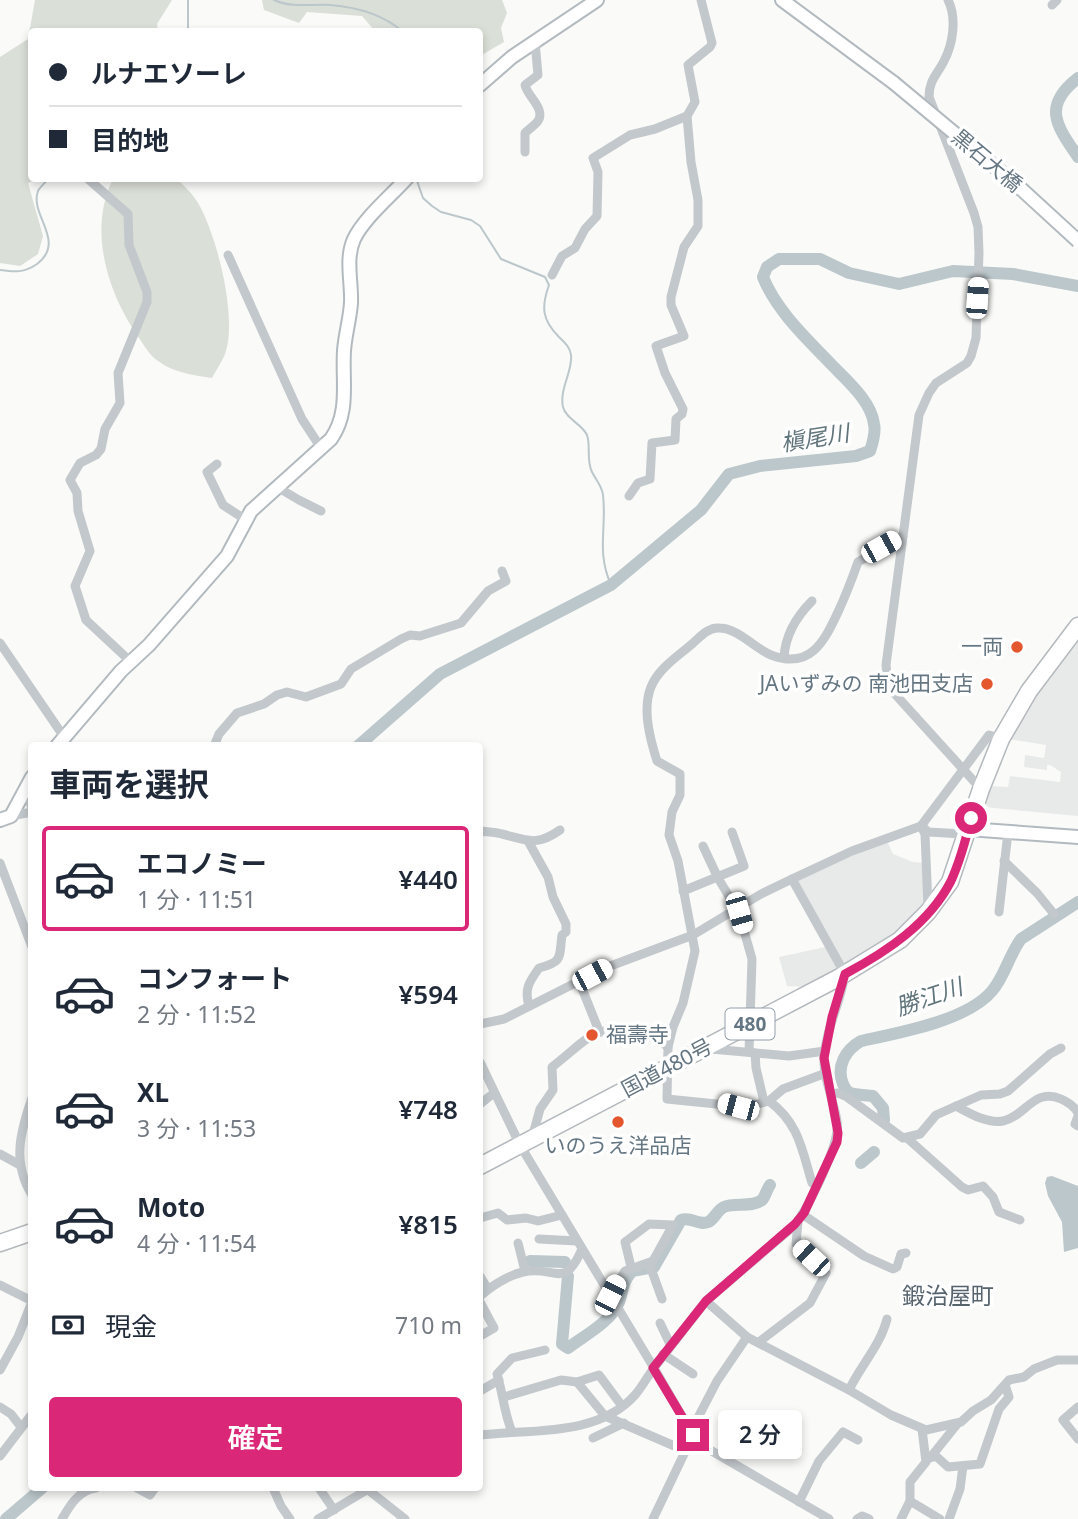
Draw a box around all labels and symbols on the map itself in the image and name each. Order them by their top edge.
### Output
street label: 黒石大橋 [946,123,1029,198]
car [966,276,989,320]
water label: 槇尾川 [778,415,854,458]
car [858,528,905,566]
place label: 一両 [961,632,1003,660]
marker: 一両 [1009,639,1025,655]
place label: JAいずみの 南池田支店 [757,669,973,697]
marker: JAいずみの 南池田支店 [979,676,995,692]
route start [955,802,987,834]
car [724,890,755,936]
car [569,956,616,994]
water label: 勝江川 [891,969,969,1022]
road number: 480 [726,1008,774,1040]
place label: 福壽寺 [606,1020,669,1048]
marker: 福壽寺 [584,1027,600,1043]
street label: 国道480号 [616,1032,717,1103]
car [715,1091,762,1123]
marker: いのうえ洋品店 [610,1114,626,1130]
place label: いのうえ洋品店 [545,1131,692,1159]
car [789,1236,834,1280]
car [592,1272,629,1318]
district label: 鍛治屋町 [902,1279,994,1311]
callout: 2 分 [718,1410,802,1460]
route end [677,1419,709,1451]

